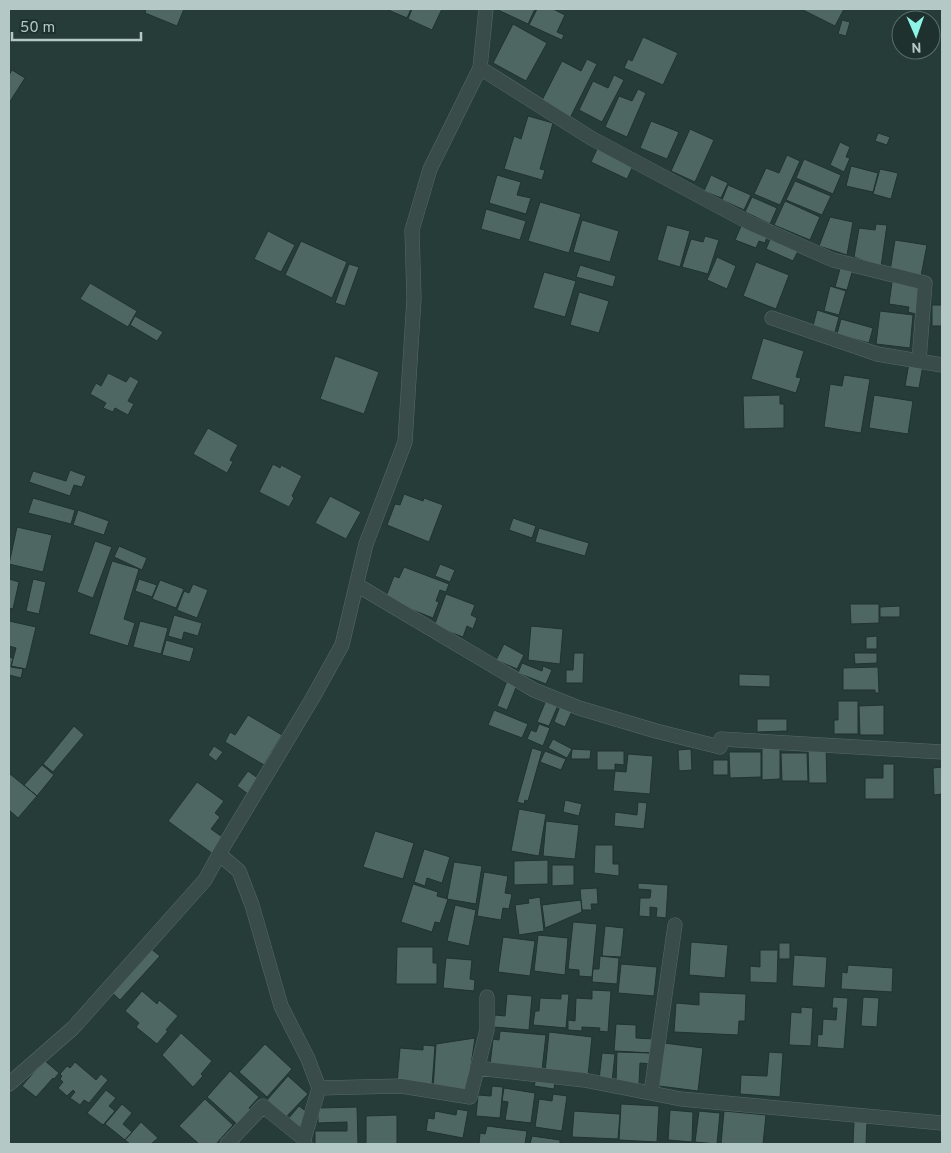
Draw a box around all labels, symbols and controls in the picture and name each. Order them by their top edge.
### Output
scale bar [12,10,141,42]
north arrow [891,10,941,60]
text: 50 m [20,19,55,38]
text: N [911,38,922,55]

